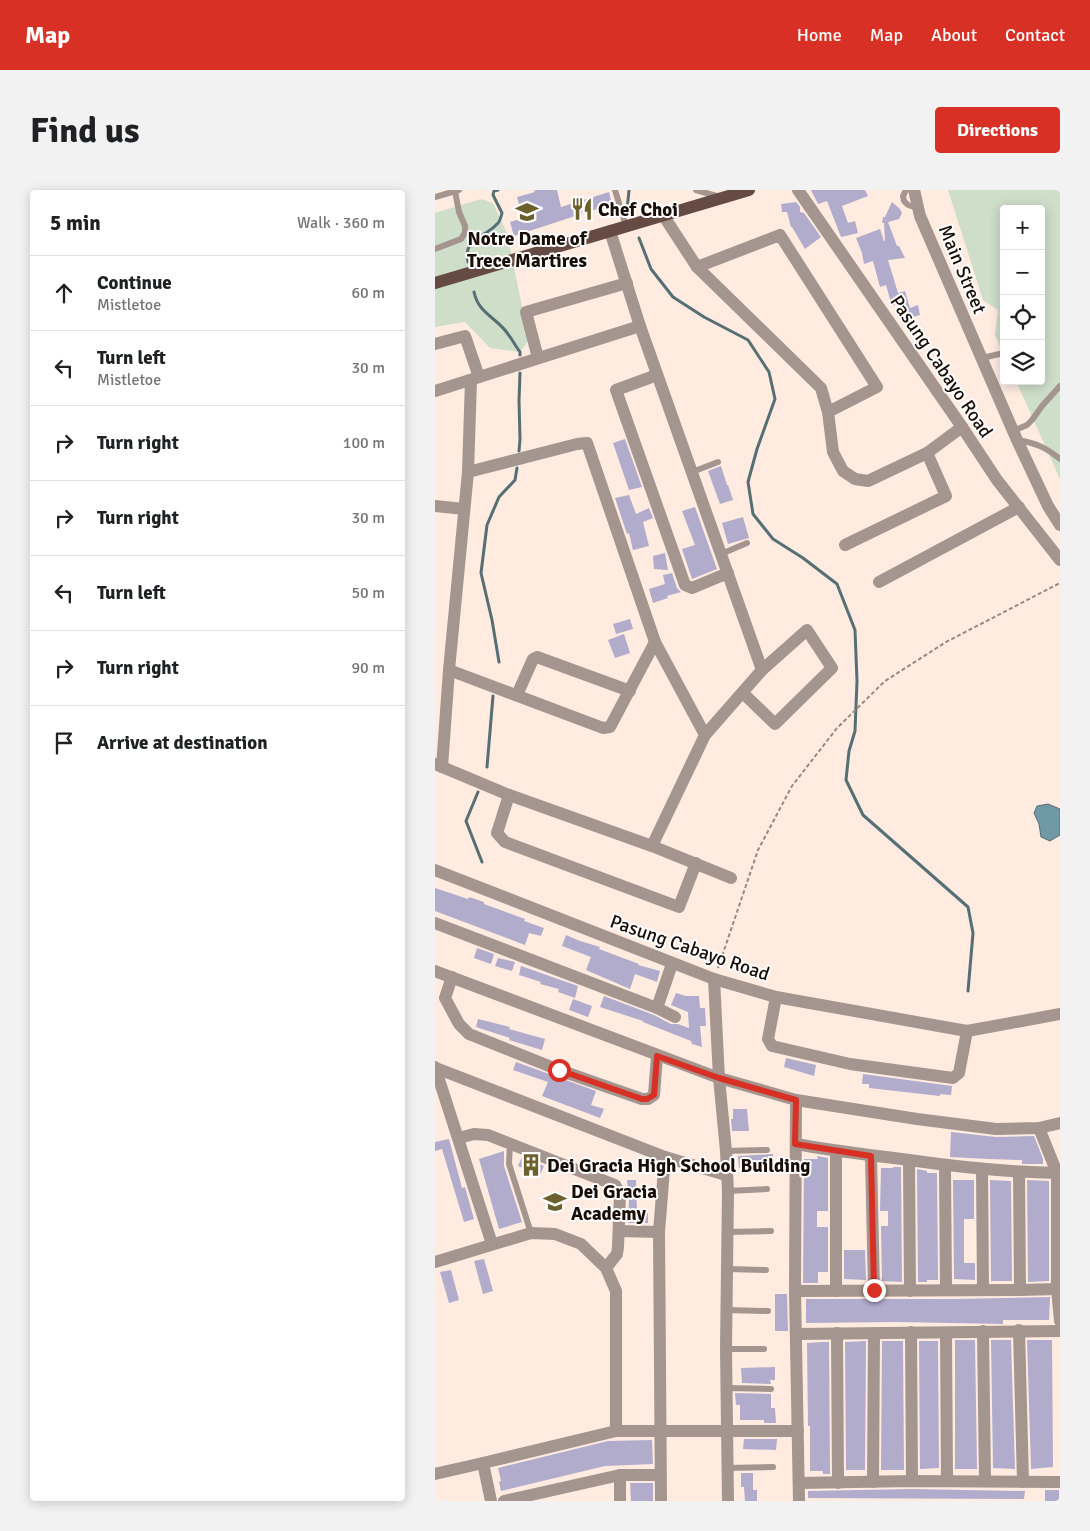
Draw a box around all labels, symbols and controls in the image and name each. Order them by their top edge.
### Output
text: Map [25,20,70,50]
text: Home [797,24,842,46]
text: Map [870,24,903,46]
text: About [931,24,977,46]
text: Contact [1005,24,1065,46]
button: Directions [935,107,1060,153]
text: Find us [30,109,140,152]
restaurant icon: Chef Choi [569,196,595,222]
place label: Chef Choi [598,198,678,222]
school or university icon: Notre Dame of Trece Martires [514,199,540,225]
map controls [1000,205,1045,385]
button: + [1000,205,1045,250]
text: 5 min [50,210,101,236]
text: Walk · 360 m [297,213,385,233]
street label: Main Street [933,221,992,318]
place label: Notre Dame of Trece Martires [467,227,588,273]
button: − [1000,250,1045,295]
text: Continue [97,271,172,295]
icon: ahead [50,279,78,307]
text: 60 m [351,283,385,303]
street label: Pasung Cabayo Road [885,291,998,443]
text: Mistletoe [97,295,161,315]
button: locate [1000,295,1045,340]
button: layers [1000,340,1045,385]
text: Turn left [97,346,166,370]
icon: left [50,354,78,382]
text: 30 m [351,358,385,378]
text: Mistletoe [97,370,161,390]
icon: right [50,429,78,457]
text: Turn right [97,431,179,455]
text: 100 m [343,433,385,453]
icon: right [50,504,78,532]
text: Turn right [97,506,179,530]
text: 30 m [351,508,385,528]
icon: left [50,579,78,607]
text: Turn left [97,581,166,605]
text: 50 m [351,583,385,603]
icon: right [50,654,78,682]
text: Turn right [97,656,179,680]
text: 90 m [351,658,385,678]
icon: arrive [50,729,78,757]
text: Arrive at destination [97,731,268,755]
street label: Pasung Cabayo Road [607,909,773,986]
route start [548,1059,571,1082]
building icon: Dei Gracia High School Building [518,1152,544,1178]
place label: Dei Gracia High School Building [547,1154,811,1178]
place label: Dei Gracia Academy [571,1180,657,1226]
school or university icon: Dei Gracia Academy [542,1189,568,1215]
route end [863,1279,886,1302]

